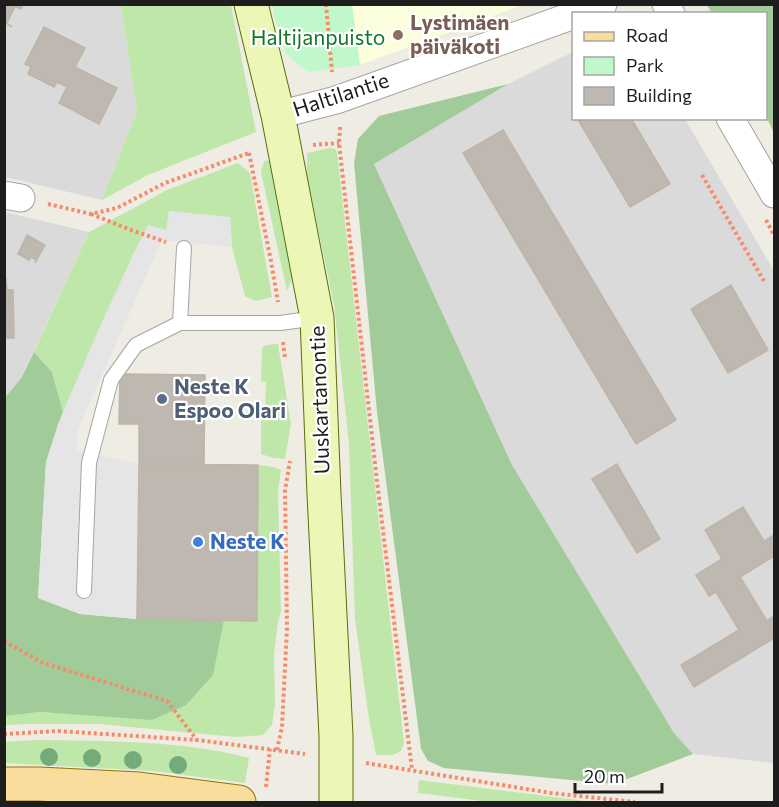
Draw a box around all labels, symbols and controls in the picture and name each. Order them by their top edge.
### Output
place label: Lystimäen päiväkoti [410,9,510,58]
legend [572,12,767,120]
park label: Haltijanpuisto [251,24,385,49]
text: Road [626,24,668,46]
marker: Lystimäen päiväkoti [391,28,405,42]
text: Park [626,54,664,76]
street label: Haltilantie [289,66,392,121]
text: Building [626,84,692,106]
street label: Uuskartanontie [303,325,334,475]
place label: Neste K Espoo Olari [174,373,286,422]
marker: Neste K Espoo Olari [155,392,169,406]
place label: Neste K [210,528,285,553]
marker: Neste K [191,535,205,549]
scale bar [575,756,662,794]
text: 20 m [584,765,625,787]

